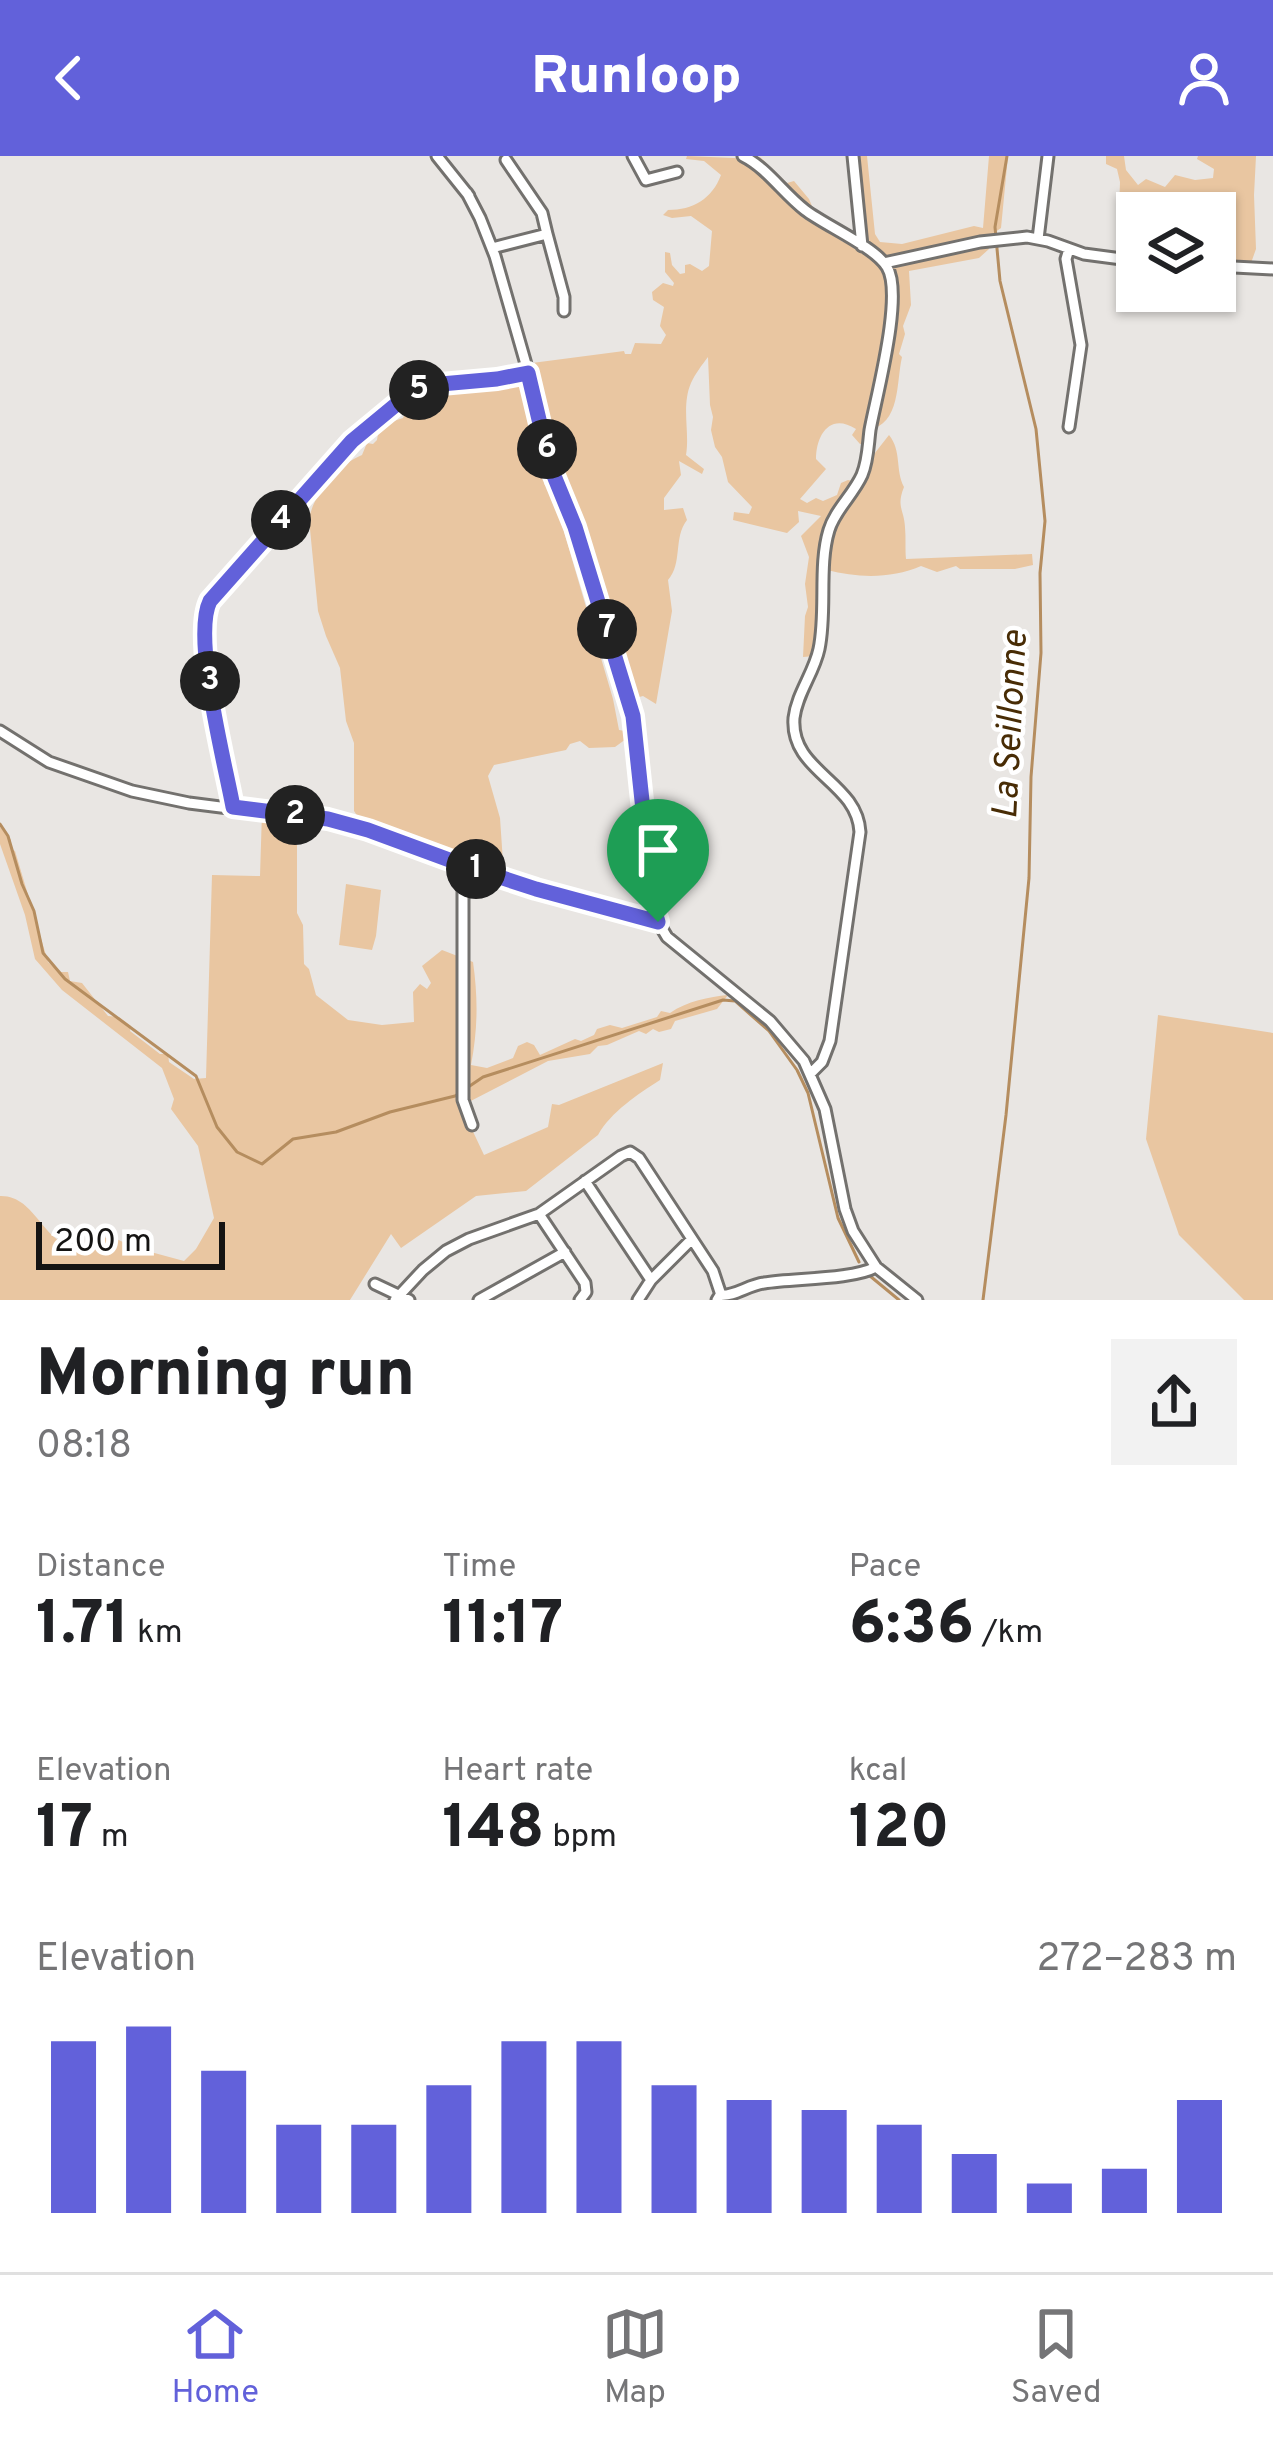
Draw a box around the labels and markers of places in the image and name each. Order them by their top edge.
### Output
pin: 5 [389,360,449,420]
pin: 6 [517,419,577,479]
pin: 4 [251,490,311,550]
pin: 7 [577,599,637,659]
pin: 3 [180,651,240,711]
pin: 2 [265,785,325,845]
pin [607,799,709,922]
pin: 1 [446,839,506,899]

